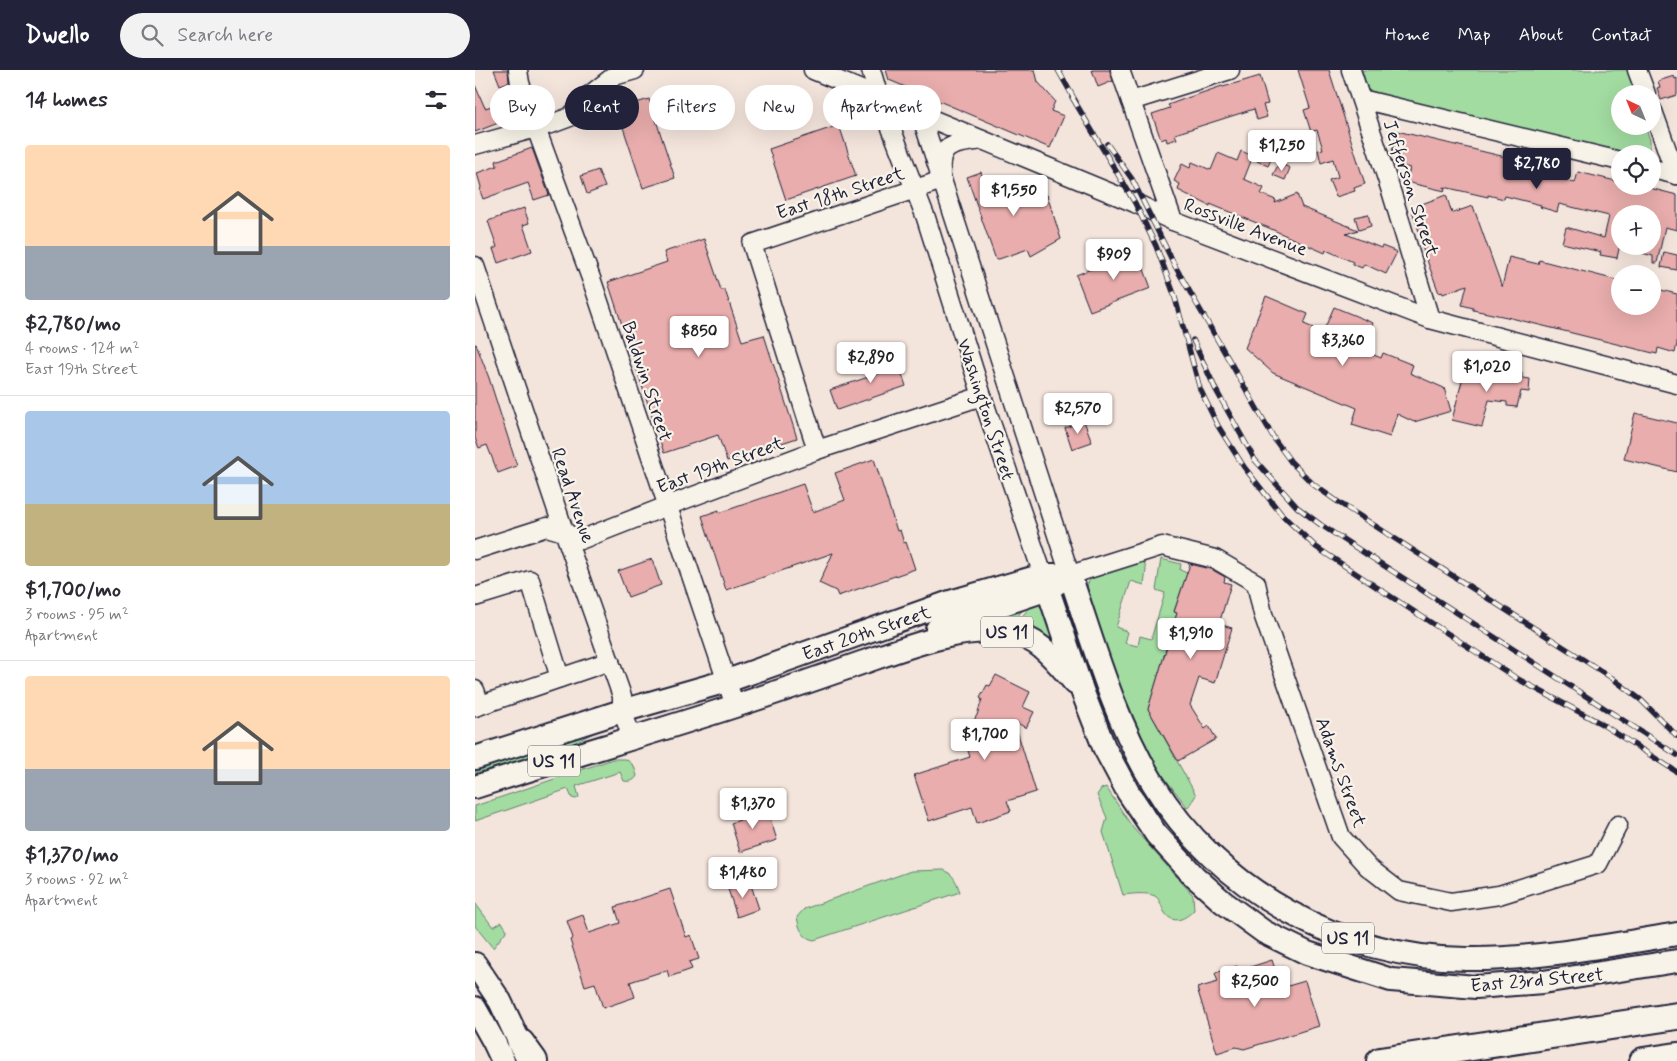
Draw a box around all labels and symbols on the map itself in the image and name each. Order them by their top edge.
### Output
north arrow [1611,85,1661,135]
street label: Jefferson Street [1377,117,1445,260]
pin: $1,250 [1241,129,1323,172]
pin: $2,780 [1496,148,1578,190]
street label: East 18th Street [773,161,908,226]
pin: $1,550 [973,174,1055,217]
street label: Rossville Avenue [1180,192,1311,262]
pin: $909 [1084,238,1144,281]
pin: $850 [669,316,729,358]
street label: Baldwin Street [615,318,678,445]
pin: $3,360 [1302,324,1384,367]
street label: Washington Street [948,335,1020,484]
pin: $2,890 [830,342,912,384]
pin: $1,020 [1446,350,1528,393]
pin: $2,570 [1037,392,1119,435]
street label: East 19th Street [653,431,788,500]
street label: Read Avenue [545,445,601,547]
street label: East 20th Street [799,600,934,667]
road number: US 11 [981,616,1033,648]
pin: $1,910 [1150,618,1232,660]
street label: Adams Street [1309,714,1372,831]
pin: $1,700 [944,718,1026,761]
road number: US 11 [528,746,580,776]
pin: $1,370 [712,788,794,830]
pin: $1,480 [702,856,784,899]
road number: US 11 [1322,922,1374,954]
street label: East 23rd Street [1469,962,1605,999]
pin: $2,500 [1214,966,1296,1008]

